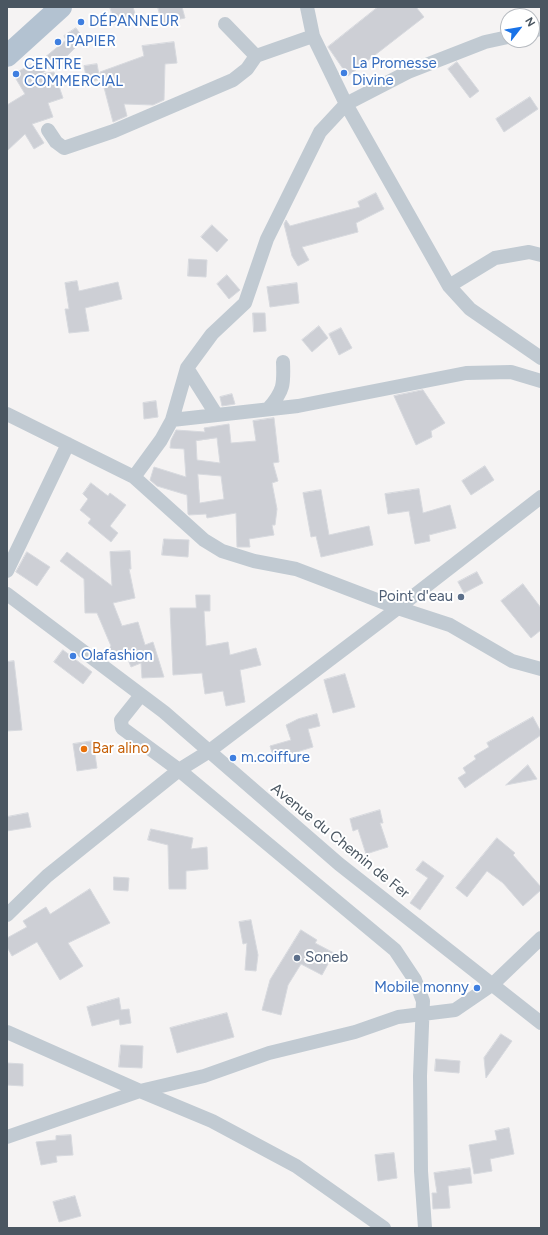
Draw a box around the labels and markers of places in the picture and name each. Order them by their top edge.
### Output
place label: DÉPANNEUR [89,13,179,31]
marker: DÉPANNEUR [76,17,86,27]
place label: PAPIER [66,33,116,51]
marker: PAPIER [53,37,63,47]
place label: La Promesse Divine [352,55,437,90]
place label: CENTRE COMMERCIAL [24,56,123,91]
marker: La Promesse Divine [339,68,349,78]
marker: CENTRE COMMERCIAL [11,69,21,79]
place label: Point d'eau [379,588,453,606]
marker: Point d'eau [456,592,466,602]
place label: Olafashion [81,647,153,665]
marker: Olafashion [68,651,78,661]
place label: Bar alino [92,740,149,758]
marker: Bar alino [79,744,89,754]
place label: m.coiffure [241,749,310,767]
marker: m.coiffure [228,753,238,763]
place label: Soneb [305,949,348,967]
marker: Soneb [292,953,302,963]
place label: Mobile monny [374,979,469,997]
marker: Mobile monny [472,983,482,993]

